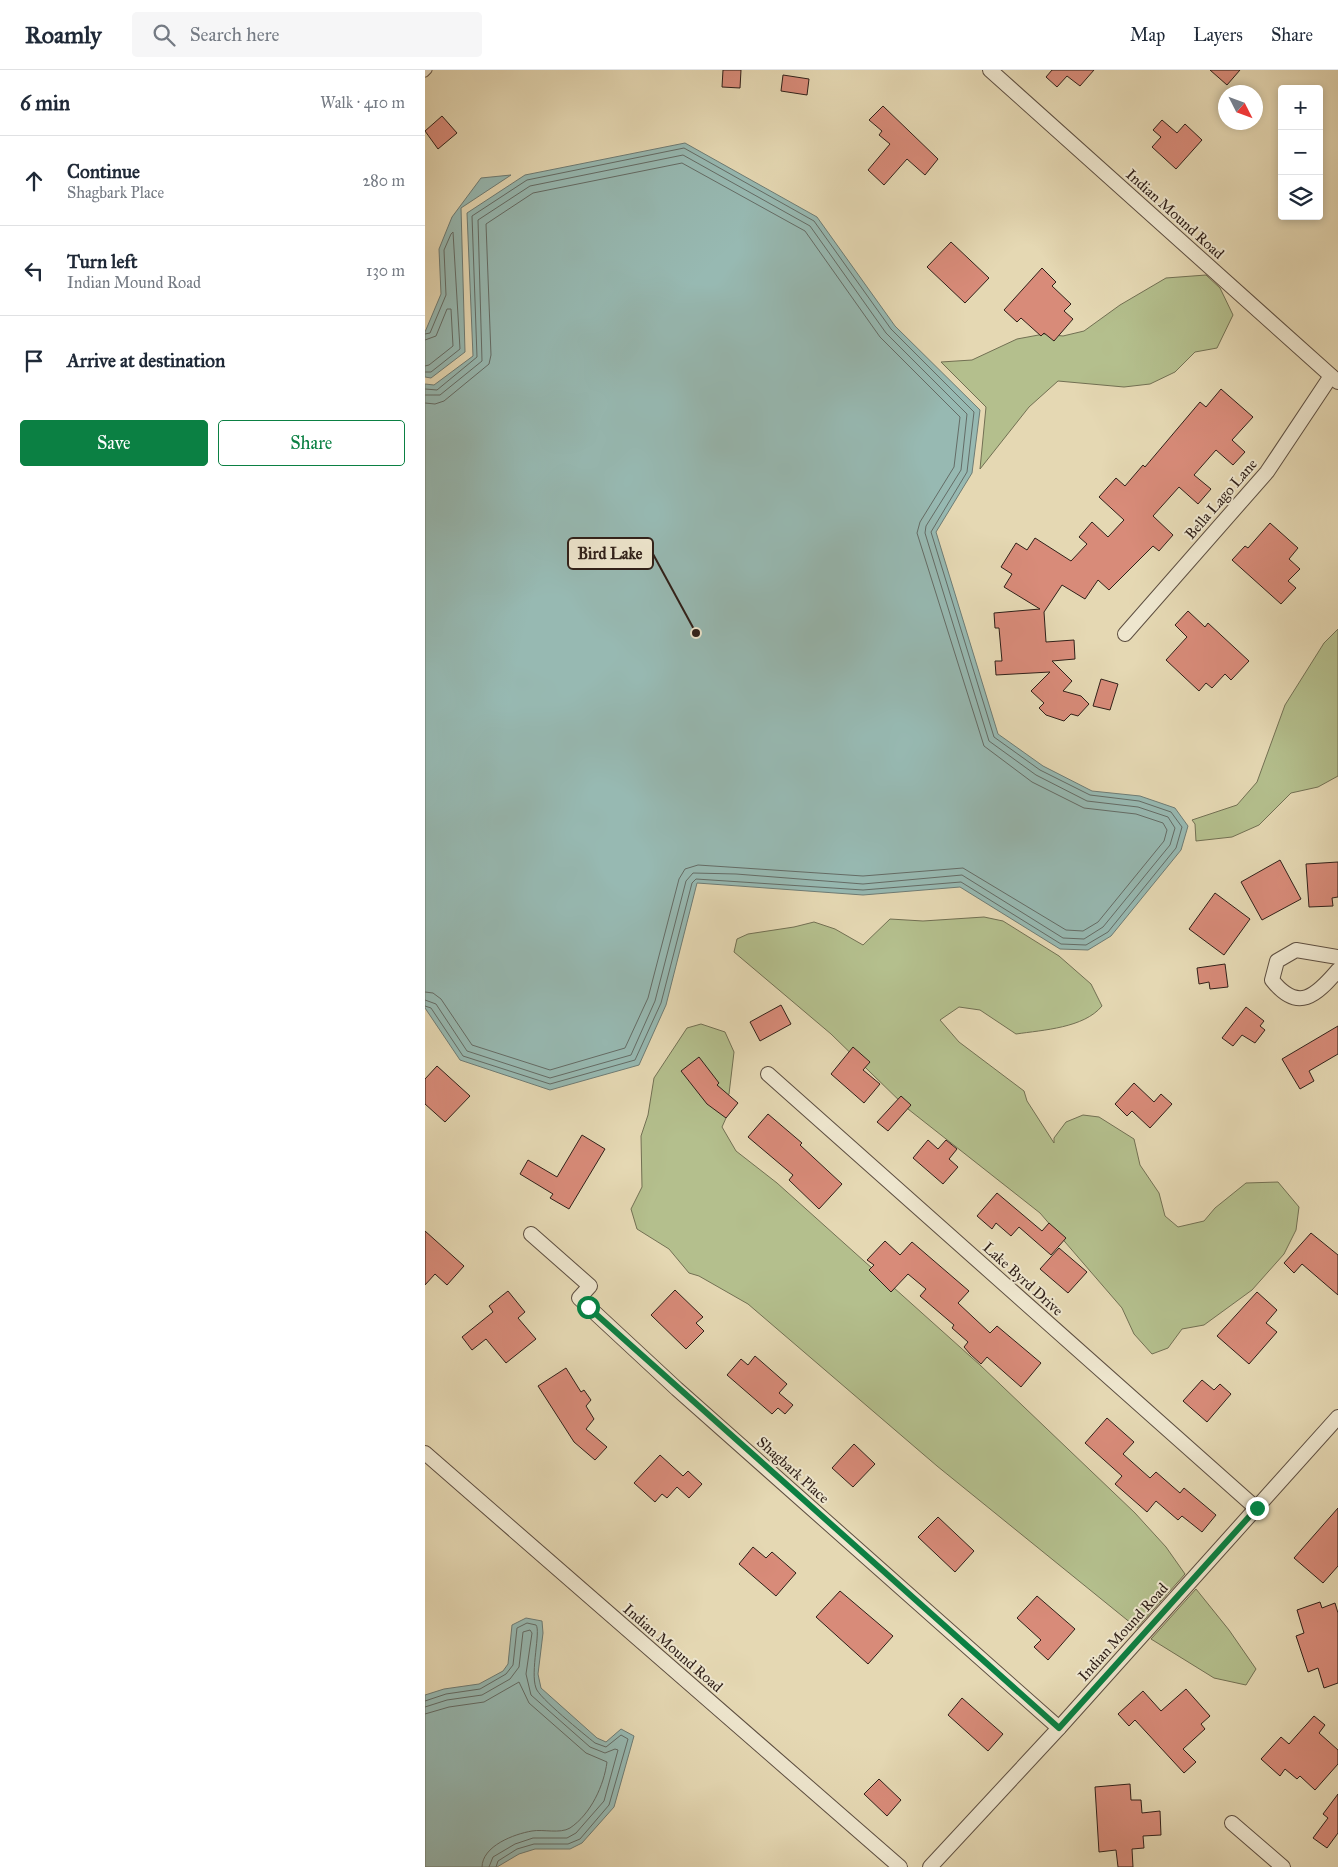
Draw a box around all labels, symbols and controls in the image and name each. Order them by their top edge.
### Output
search box [132,12,482,57]
text: Roamly [25,20,102,50]
icon: search [150,21,178,49]
text: Search here [190,23,280,46]
text: Map [1130,24,1165,46]
text: Layers [1193,24,1243,46]
text: Share [1271,24,1313,46]
north arrow [1218,85,1263,130]
map controls [1278,85,1323,220]
button: + [1278,85,1323,130]
text: 6 min [20,90,70,116]
text: Walk · 410 m [320,93,405,112]
button: − [1278,130,1323,175]
text: Continue [67,160,140,183]
street label: Indian Mound Road [1122,165,1228,263]
icon: ahead [20,167,48,195]
text: 280 m [362,171,405,190]
button: layers [1278,175,1323,220]
text: Shagbark Place [67,183,164,202]
text: Turn left [67,250,137,273]
icon: left [20,257,48,285]
text: 130 m [366,261,405,280]
text: Indian Mound Road [67,273,201,292]
icon: arrive [20,347,48,375]
text: Arrive at destination [67,349,225,372]
button: Save [20,420,208,466]
button: Share [218,420,405,466]
street label: Bella Lago Lane [1181,455,1261,543]
callout: Bird Lake [568,538,653,569]
text: Bird Lake [578,544,643,563]
street label: Lake Byrd Drive [979,1238,1067,1320]
route start [577,1296,600,1319]
street label: Shagbark Place [753,1433,833,1507]
route end [1246,1497,1269,1520]
street label: Indian Mound Road [1074,1579,1172,1685]
street label: Indian Mound Road [620,1600,727,1696]

